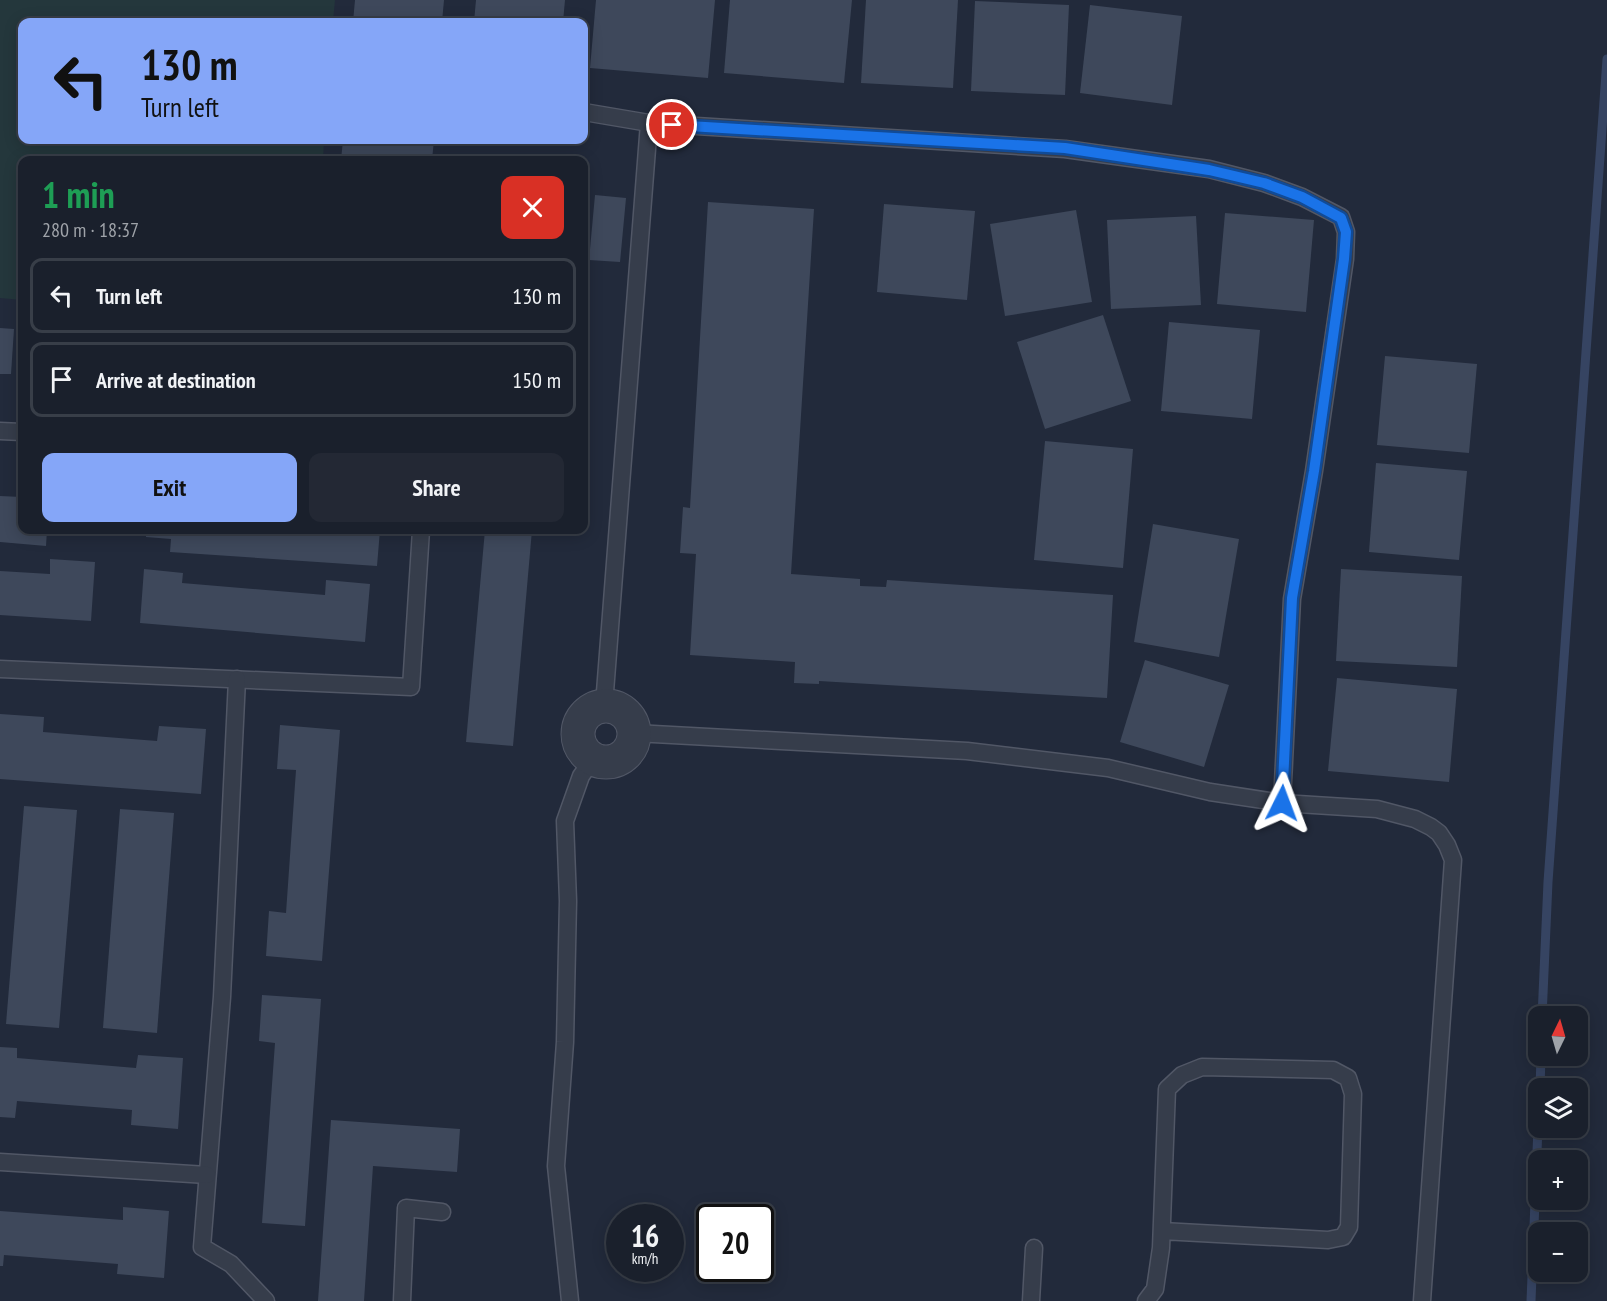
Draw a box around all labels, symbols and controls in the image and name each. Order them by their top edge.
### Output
text: 130 m [141,37,238,92]
icon: left [42,42,120,120]
text: Turn left [141,90,219,124]
pin [646,99,697,150]
icon: arrive [655,108,688,141]
text: 1 min [42,171,115,218]
button: close [501,176,564,239]
text: 280 m · 18:37 [42,217,139,243]
icon: left [45,279,78,312]
text: Turn left [96,282,162,310]
text: 130 m [512,282,561,310]
icon: arrive [45,363,78,396]
text: Arrive at destination [96,366,256,394]
text: 150 m [512,366,561,394]
button: Exit [42,453,297,522]
button: Share [309,453,564,522]
position arrow [1250,771,1314,835]
north arrow [1528,1006,1588,1066]
map controls [1528,1006,1588,1282]
button: layers [1528,1078,1588,1138]
button: + [1528,1150,1588,1210]
speed limit sign: 20 [696,1204,774,1282]
text: 16 [631,1216,659,1255]
button: − [1528,1222,1588,1282]
text: km/h [632,1249,658,1268]

